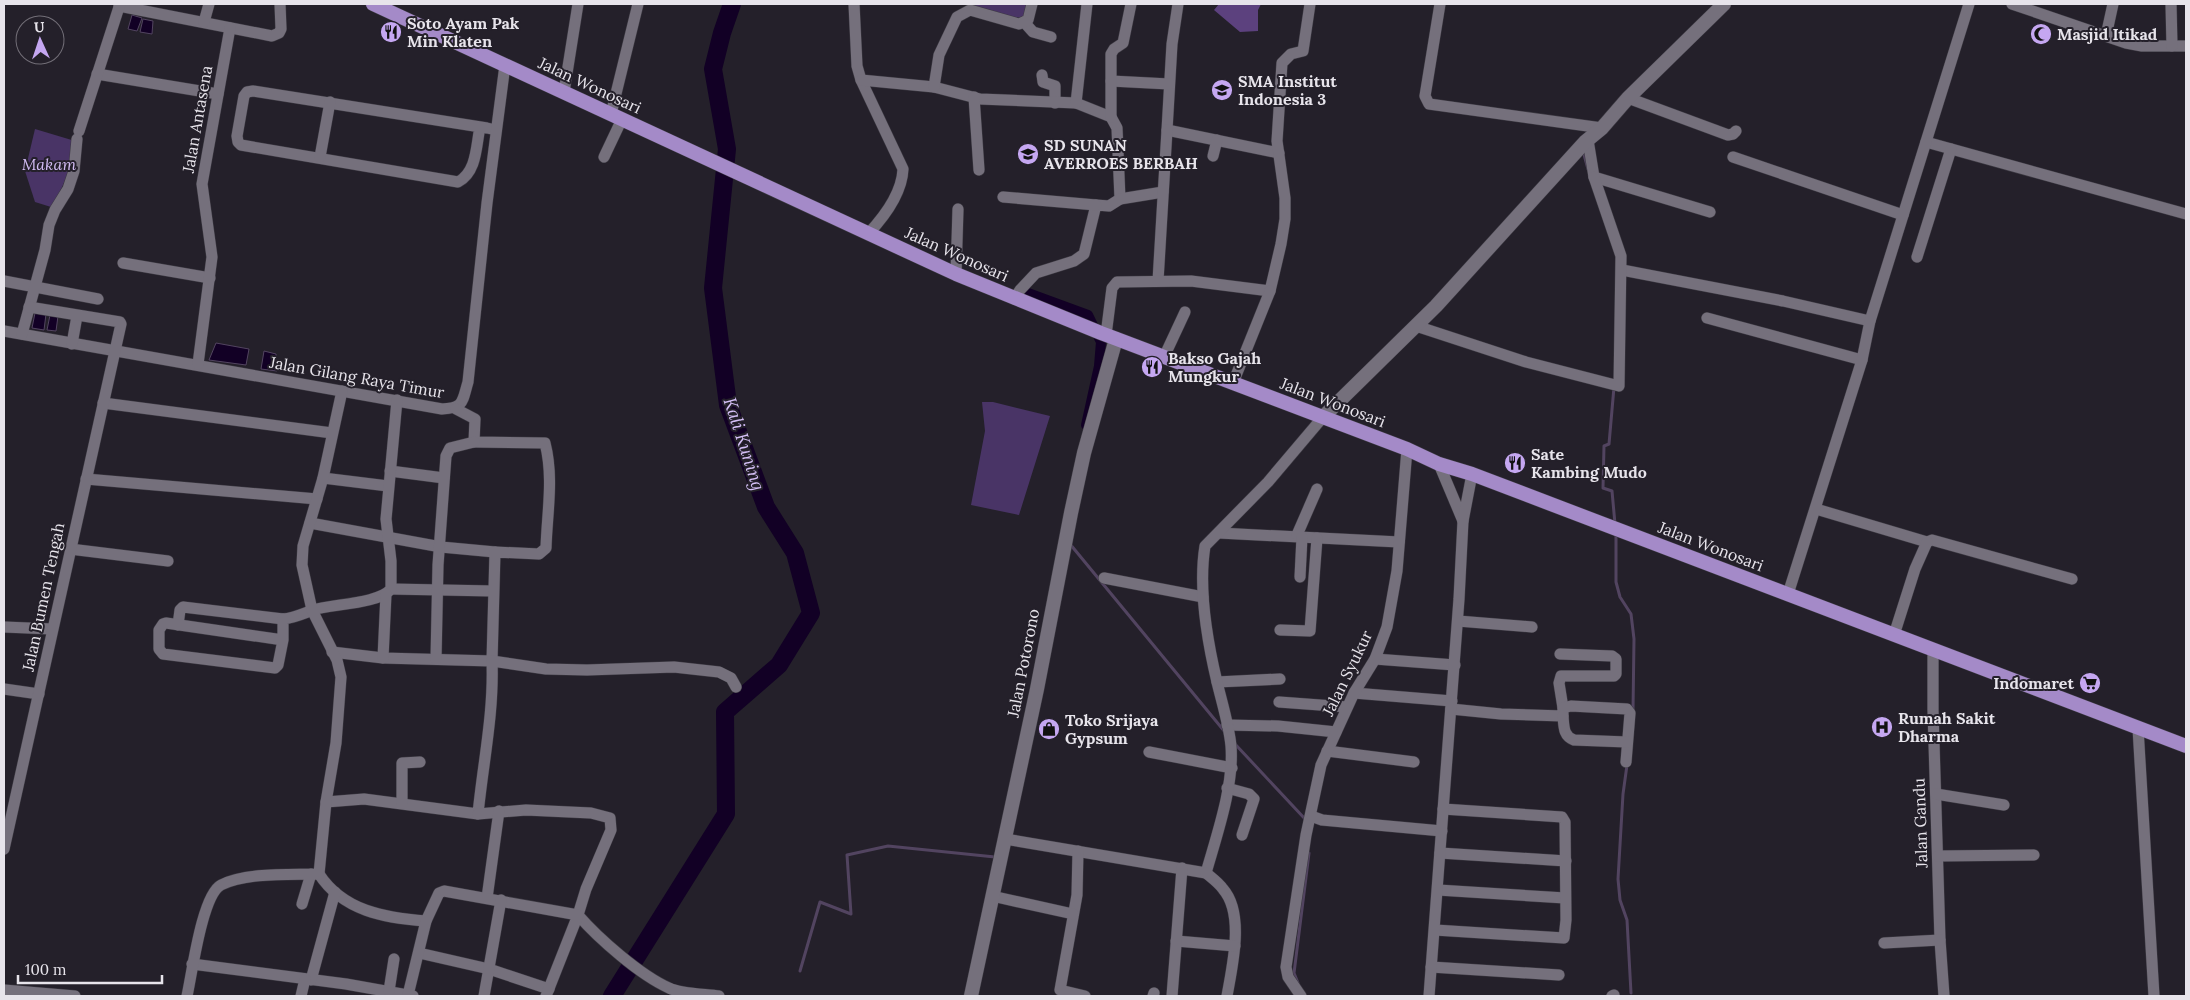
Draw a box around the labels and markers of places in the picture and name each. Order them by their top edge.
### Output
place label: Soto Ayam Pak Min Klaten [407,13,520,51]
restaurant icon: Soto Ayam Pak Min Klaten [379,20,403,44]
mosque icon: Masjid Itikad [2029,22,2053,46]
place label: Masjid Itikad [2057,24,2158,44]
place label: SMA Institut Indonesia 3 [1238,71,1337,109]
school or university icon: SMA Institut Indonesia 3 [1210,78,1234,102]
place label: SD SUNAN AVERROES BERBAH [1044,135,1198,173]
school or university icon: SD SUNAN AVERROES BERBAH [1016,142,1040,166]
place label: Bakso Gajah Mungkur [1168,348,1261,386]
restaurant icon: Bakso Gajah Mungkur [1140,355,1164,379]
place label: Sate Kambing Mudo [1531,444,1647,482]
restaurant icon: Sate Kambing Mudo [1503,451,1527,475]
supermarket icon: Indomaret [2078,671,2102,695]
place label: Indomaret [1993,673,2074,693]
place label: Rumah Sakit Dharma [1898,708,1996,746]
place label: Toko Srijaya Gypsum [1065,710,1159,748]
hospital icon: Rumah Sakit Dharma [1870,715,1894,739]
shop icon: Toko Srijaya Gypsum [1037,717,1061,741]

